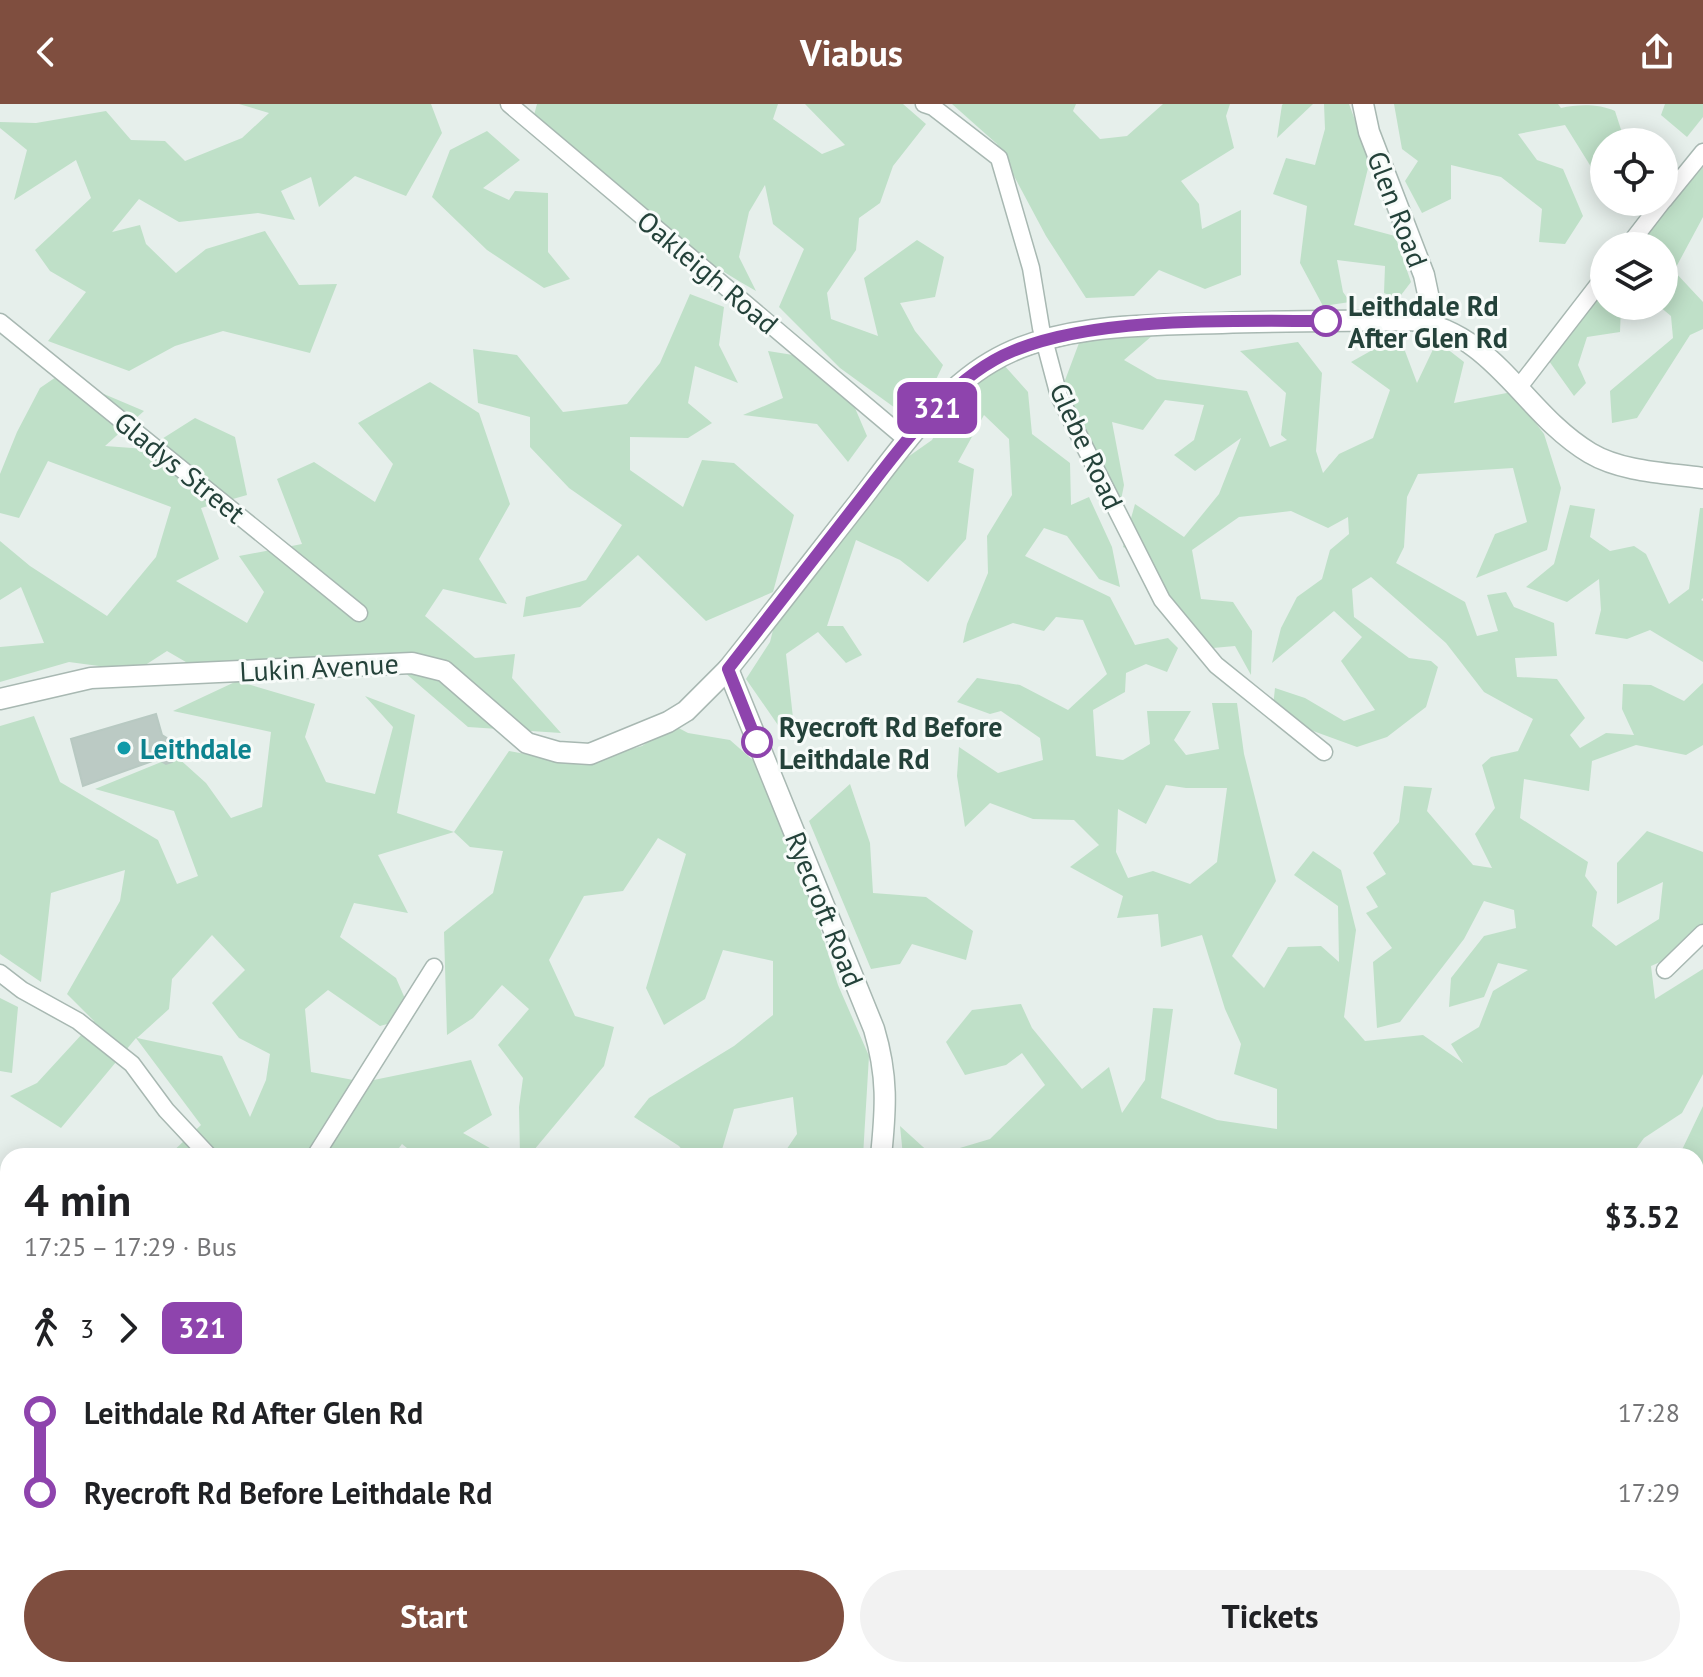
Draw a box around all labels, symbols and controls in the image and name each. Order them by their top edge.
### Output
text: Viabus [800,29,903,76]
icon: back [24,30,68,74]
icon: share [1635,30,1679,74]
map controls [1590,128,1678,320]
button: locate [1590,128,1678,216]
street label: Glen Road [1359,146,1437,272]
street label: Oakleigh Road [630,202,786,342]
button: layers [1590,232,1678,320]
place label: Leithdale Rd After Glen Rd [1348,287,1508,356]
marker: Leithdale Rd After Glen Rd [1311,306,1341,336]
street label: Glebe Road [1042,377,1132,515]
line badge: 321 [891,382,983,434]
text: 321 [913,389,961,426]
street label: Gladys Street [107,403,253,531]
street label: Lukin Avenue [239,644,399,690]
place label: Ryecroft Rd Before Leithdale Rd [779,708,1003,777]
marker: Ryecroft Rd Before Leithdale Rd [742,727,772,757]
place label: Leithdale [140,730,252,767]
marker: Leithdale [115,739,133,757]
street label: Ryecroft Road [777,826,873,992]
text: 4 min [24,1171,131,1228]
text: $3.52 [1605,1197,1680,1236]
text: 17:25 – 17:29 · Bus [24,1230,237,1263]
icon: walk [24,1306,68,1350]
icon: forward [106,1306,150,1350]
text: 321 [178,1309,226,1346]
text: 3 [80,1312,94,1345]
text: Leithdale Rd After Glen Rd [84,1393,423,1432]
text: 17:28 [1618,1396,1680,1429]
text: Ryecroft Rd Before Leithdale Rd [84,1473,493,1512]
text: 17:29 [1618,1476,1680,1509]
button: Start [24,1570,844,1662]
button: Tickets [860,1570,1680,1662]

